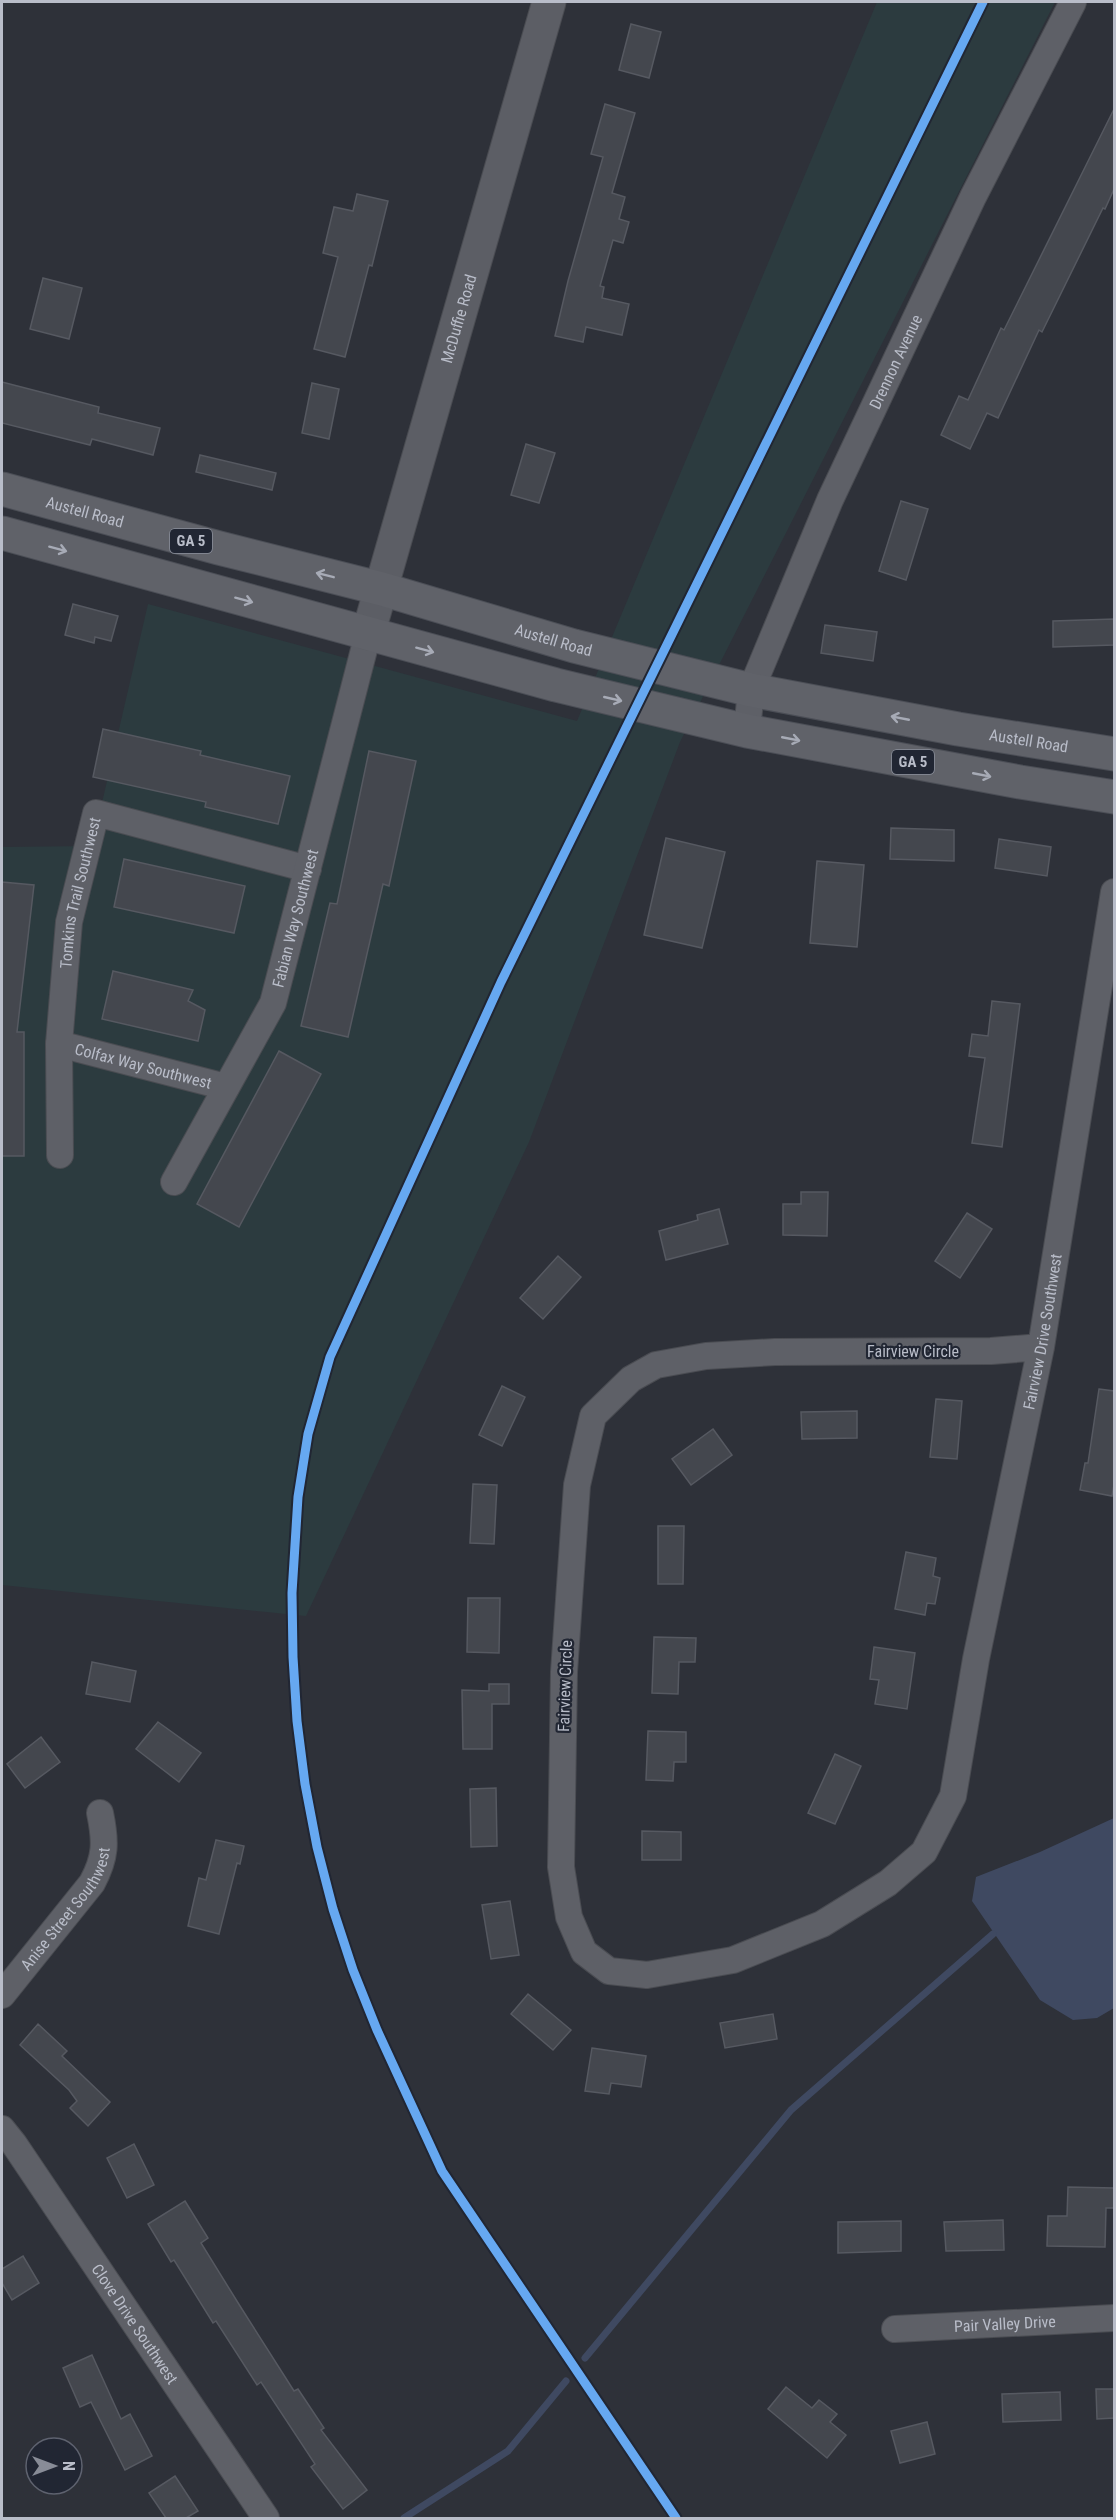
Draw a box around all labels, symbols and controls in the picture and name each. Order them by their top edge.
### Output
street label: McDuffie Road [437,272,480,365]
street label: Drennon Avenue [865,311,926,412]
street label: Austell Road [44,492,126,531]
road number: GA 5 [170,529,212,553]
one-way arrow [48,543,67,555]
one-way arrow [316,568,335,580]
one-way arrow [234,595,253,606]
street label: Austell Road [513,620,594,660]
one-way arrow [415,644,434,656]
one-way arrow [603,694,622,705]
one-way arrow [891,712,910,723]
street label: Austell Road [988,725,1070,756]
one-way arrow [780,734,800,745]
road number: GA 5 [892,750,934,774]
one-way arrow [972,770,992,781]
street label: Tomkins Trail Southwest [56,815,104,969]
street label: Fabian Way Southwest [268,847,322,989]
street label: Colfax Way Southwest [73,1039,214,1092]
street label: Fairview Drive Southwest [1019,1252,1065,1411]
street label: Fairview Circle [867,1342,959,1361]
street label: Fairview Circle [554,1640,576,1732]
street label: Anise Street Southwest [16,1846,113,1974]
street label: Clove Drive Southwest [88,2260,182,2388]
street label: Pair Valley Drive [953,2311,1056,2336]
north arrow [24,2436,84,2496]
text: N [59,2461,78,2471]

